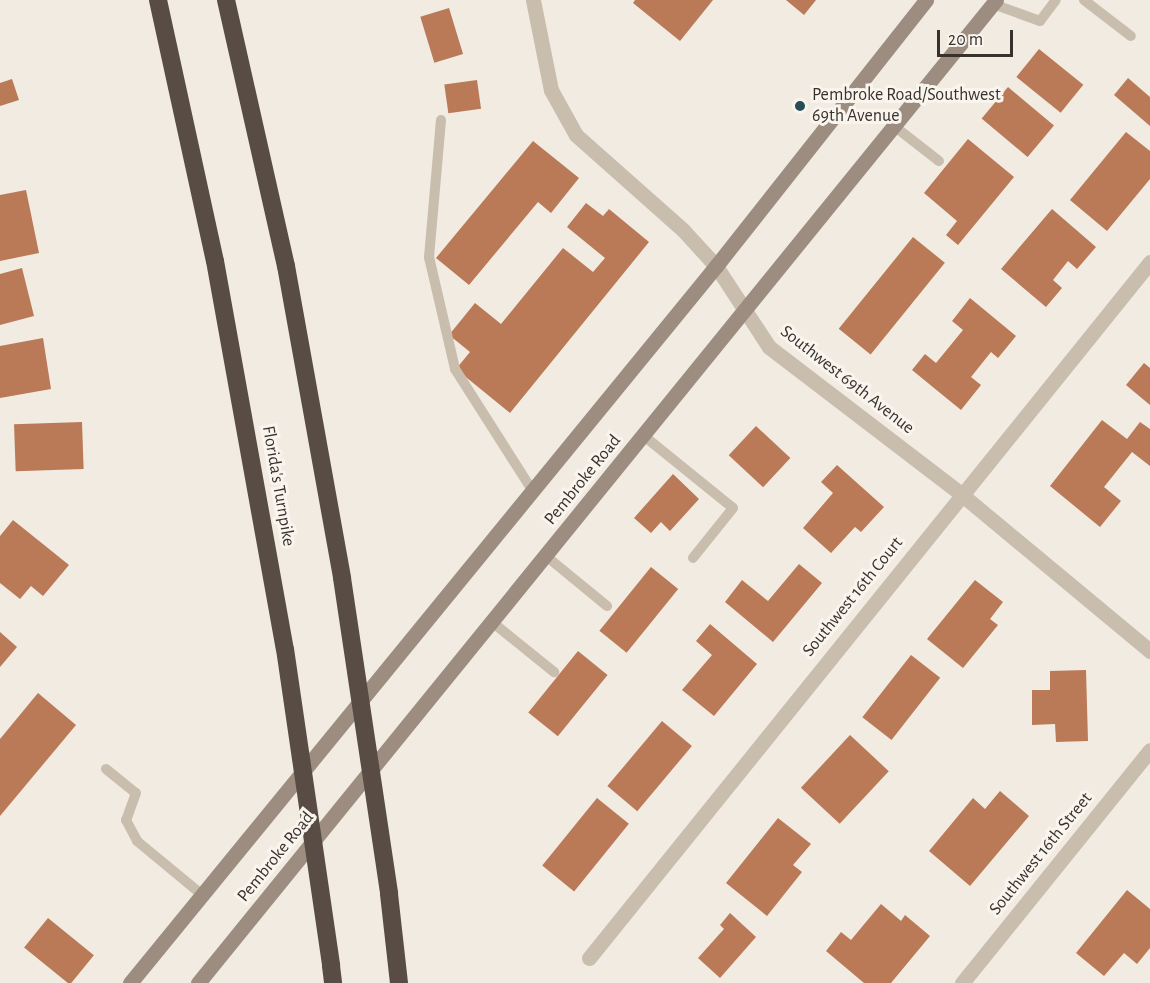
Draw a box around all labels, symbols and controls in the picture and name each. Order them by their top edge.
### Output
scale bar [940,18,1016,56]
text: 20 m [948,31,983,49]
place label: Pembroke Road/Southwest 69th Avenue [812,85,1001,128]
marker: Pembroke Road/Southwest 69th Avenue [793,99,807,113]
street label: Southwest 69th Avenue [776,321,918,439]
street label: Florida's Turnpike [257,424,299,548]
street label: Pembroke Road [540,430,626,530]
street label: Southwest 16th Court [798,533,908,661]
street label: Southwest 16th Street [985,788,1097,920]
street label: Pembroke Road [233,807,319,907]

